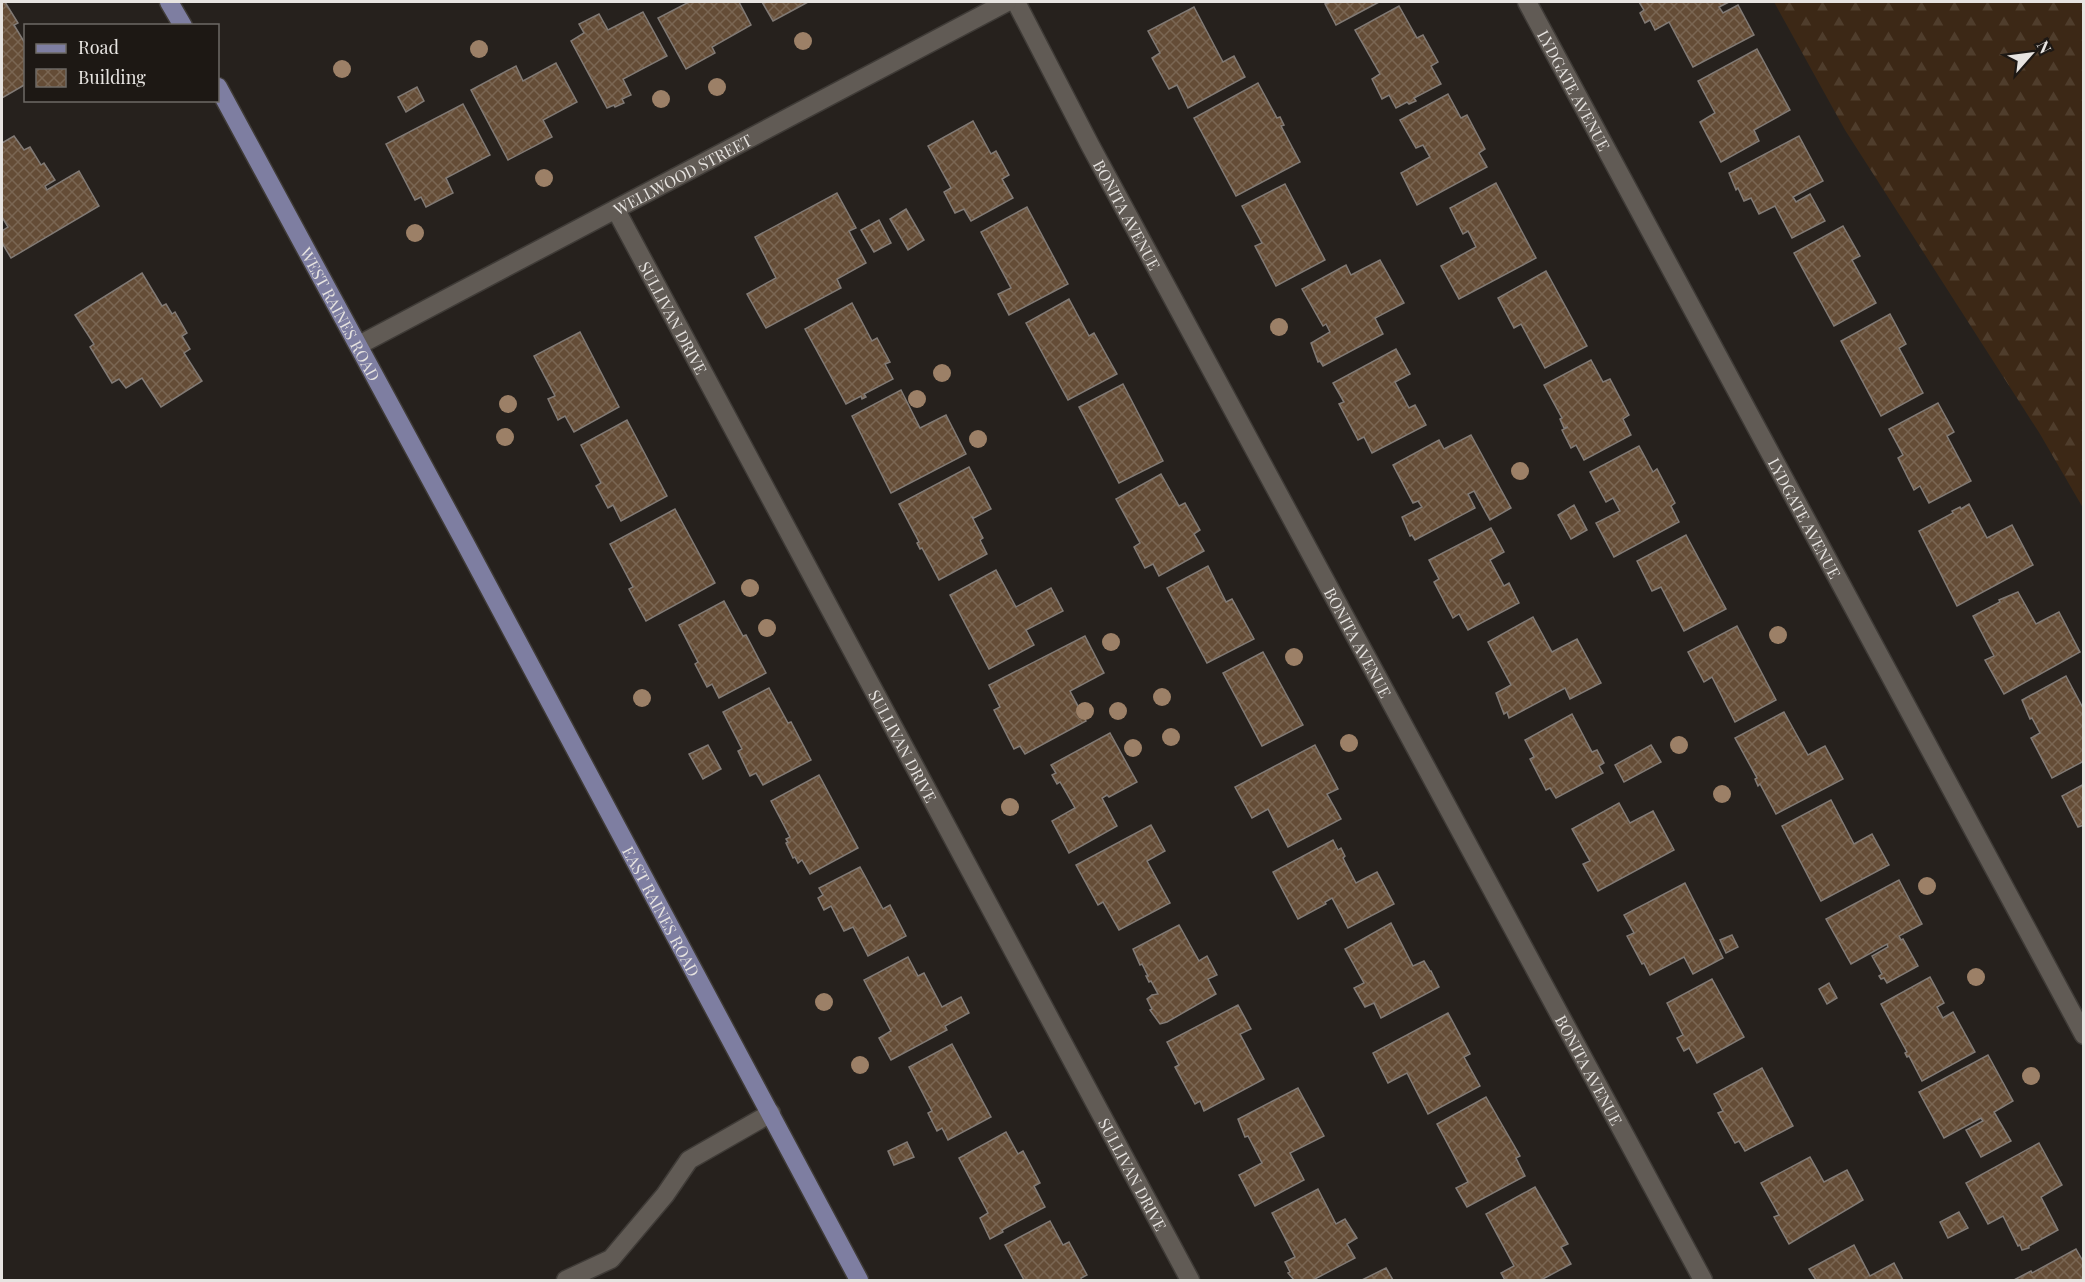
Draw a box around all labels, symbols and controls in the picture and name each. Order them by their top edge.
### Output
legend [24,24,219,102]
north arrow [2001,24,2061,84]
street label: LYDGATE AVENUE [1533,26,1616,154]
text: Road [78,35,119,59]
text: N [2033,37,2057,57]
text: Building [78,65,146,89]
street label: WELLWOOD STREET [609,129,755,219]
street label: BONITA AVENUE [1089,156,1166,273]
street label: WEST RAINES ROAD [296,242,386,384]
street label: SULLIVAN DRIVE [635,257,712,378]
street label: LYDGATE AVENUE [1764,454,1846,582]
street label: BONITA AVENUE [1320,583,1397,701]
street label: SULLIVAN DRIVE [865,686,942,806]
street label: EAST RAINES ROAD [618,842,705,980]
street label: BONITA AVENUE [1551,1011,1628,1129]
street label: SULLIVAN DRIVE [1094,1114,1172,1234]

